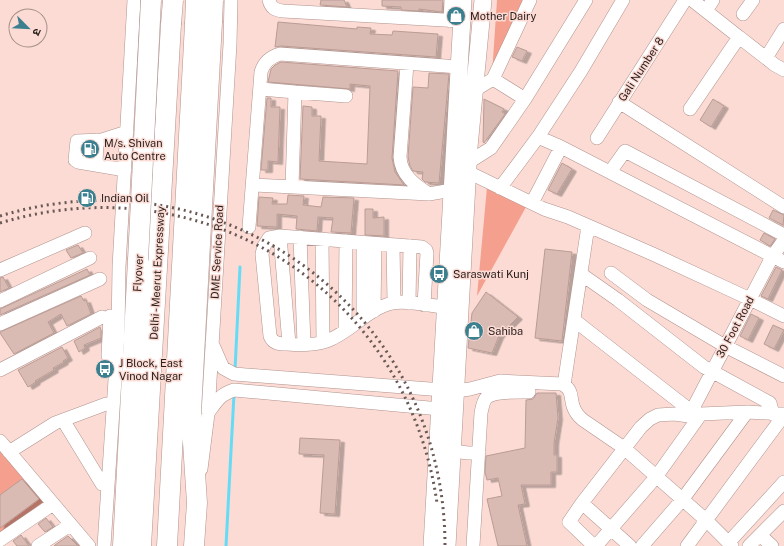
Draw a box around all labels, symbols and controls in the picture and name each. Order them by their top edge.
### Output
shop icon: Mother Dairy [445,5,467,27]
north arrow [8,8,48,48]
place label: Mother Dairy [470,10,536,22]
text: उ [30,27,44,38]
street label: Gali Number 8 [616,35,666,103]
place label: M/s. Shivan Auto Centre [104,137,166,162]
fuel station icon: M/s. Shivan Auto Centre [79,138,101,160]
fuel station icon: Indian Oil [76,187,98,209]
place label: Indian Oil [101,192,149,204]
street label: DME Service Road [209,205,225,299]
street label: Delhi - Meerut Expressway [148,206,166,340]
street label: Flyover [131,254,145,292]
bus stop icon: Saraswati Kunj [428,263,450,285]
place label: Saraswati Kunj [453,268,529,280]
street label: 30 Foot Road [714,294,756,360]
shop icon: Sahiba [463,320,485,342]
place label: Sahiba [488,325,523,337]
place label: J Block, East Vinod Nagar [119,357,182,382]
bus stop icon: J Block, East Vinod Nagar [94,358,116,380]

